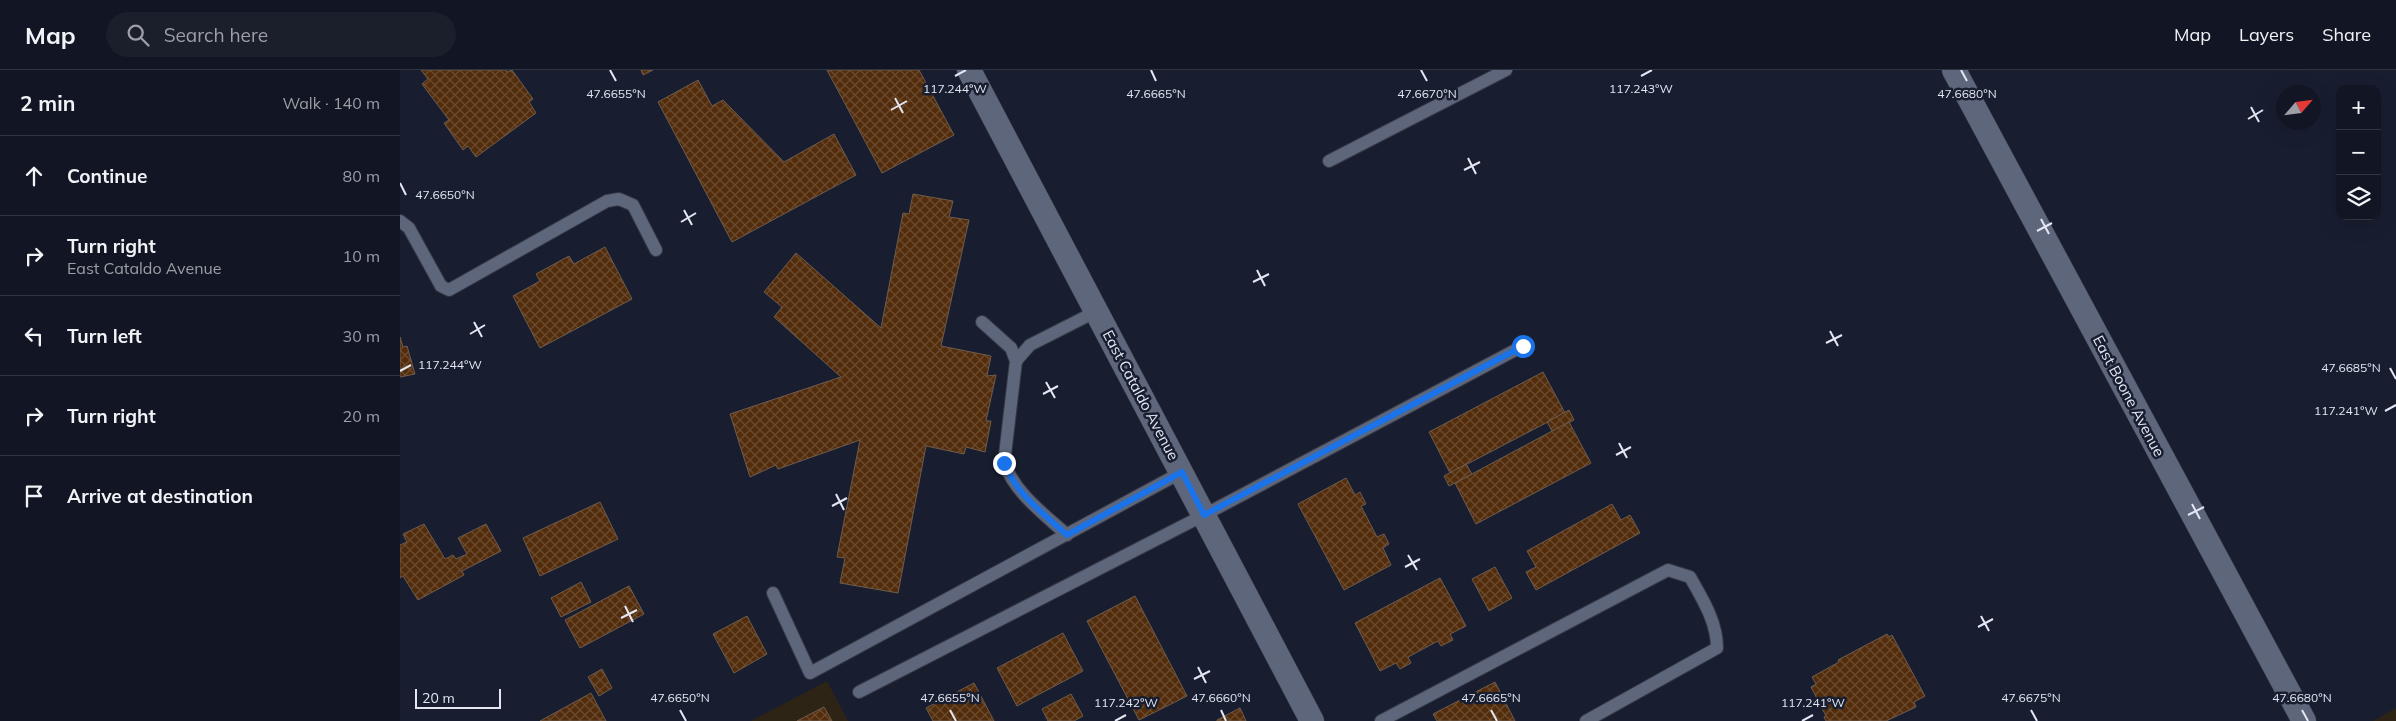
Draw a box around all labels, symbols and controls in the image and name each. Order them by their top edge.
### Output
search box [106,12,456,57]
text: Map [25,20,76,50]
icon: search [124,21,152,49]
text: Search here [164,23,268,47]
text: Map [2174,23,2211,46]
text: Layers [2239,23,2294,46]
text: Share [2322,23,2371,46]
text: 117.244°W [923,81,987,96]
text: 117.243°W [1609,81,1673,96]
north arrow [2276,85,2321,130]
map controls [2336,85,2381,220]
button: + [2336,85,2381,130]
text: 47.6655°N [586,86,646,101]
text: 47.6665°N [1126,86,1186,101]
text: 47.6670°N [1397,86,1457,101]
text: 47.6680°N [1937,86,1997,101]
text: 2 min [20,90,75,116]
text: Walk · 140 m [282,93,380,113]
button: − [2336,130,2381,175]
icon: ahead [20,162,48,190]
text: Continue [67,164,147,188]
text: 80 m [343,166,380,186]
button: layers [2336,175,2381,220]
text: 47.6650°N [415,187,475,202]
text: Turn right [67,234,156,258]
icon: right [20,242,48,270]
text: 10 m [343,246,380,266]
text: East Cataldo Avenue [67,258,221,278]
icon: left [20,322,48,350]
text: Turn left [67,324,142,348]
text: 30 m [343,326,380,346]
street label: East Cataldo Avenue [1099,327,1183,463]
street label: East Boone Avenue [2089,332,2169,460]
route start [1512,335,1535,358]
text: 117.244°W [418,357,482,372]
text: 47.6685°N [2321,360,2381,375]
icon: right [20,402,48,430]
text: 117.241°W [2314,403,2378,418]
text: Turn right [67,404,156,428]
text: 20 m [343,406,380,426]
route end [993,452,1016,475]
icon: arrive [20,482,48,510]
text: Arrive at destination [67,484,253,508]
scale bar [415,686,501,709]
text: 20 m [422,689,455,707]
text: 47.6650°N [650,690,710,705]
text: 47.6655°N [920,690,980,705]
text: 47.6660°N [1191,690,1251,705]
text: 47.6665°N [1461,690,1521,705]
text: 47.6675°N [2001,690,2061,705]
text: 47.6680°N [2272,690,2332,705]
text: 117.242°W [1094,695,1158,710]
text: 117.241°W [1781,695,1845,710]

